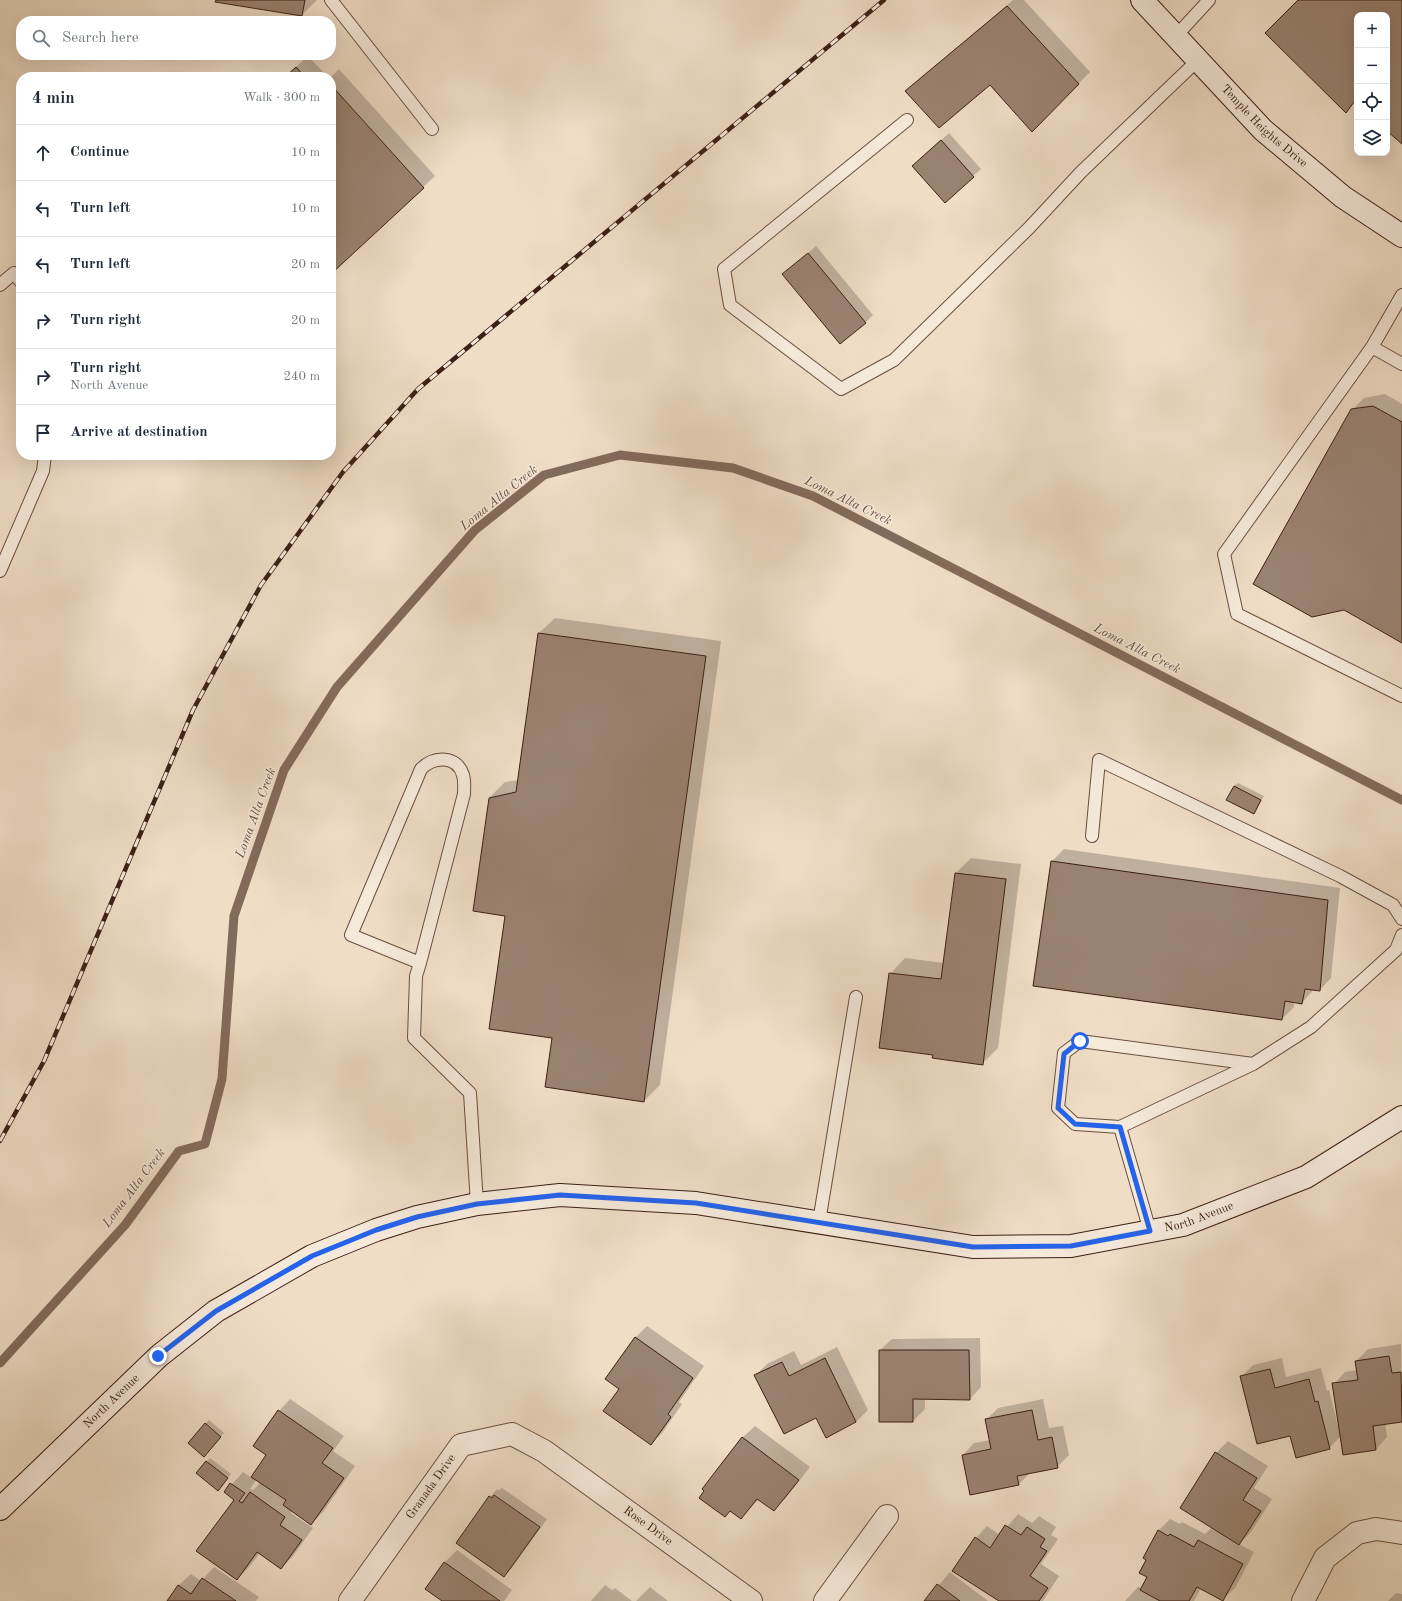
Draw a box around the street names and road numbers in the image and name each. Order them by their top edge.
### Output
street label: Temple Heights Drive [1219,83,1310,171]
street label: North Avenue [1163,1200,1236,1234]
street label: North Avenue [81,1372,142,1431]
street label: Granada Drive [404,1452,458,1522]
street label: Rose Drive [621,1504,675,1548]

